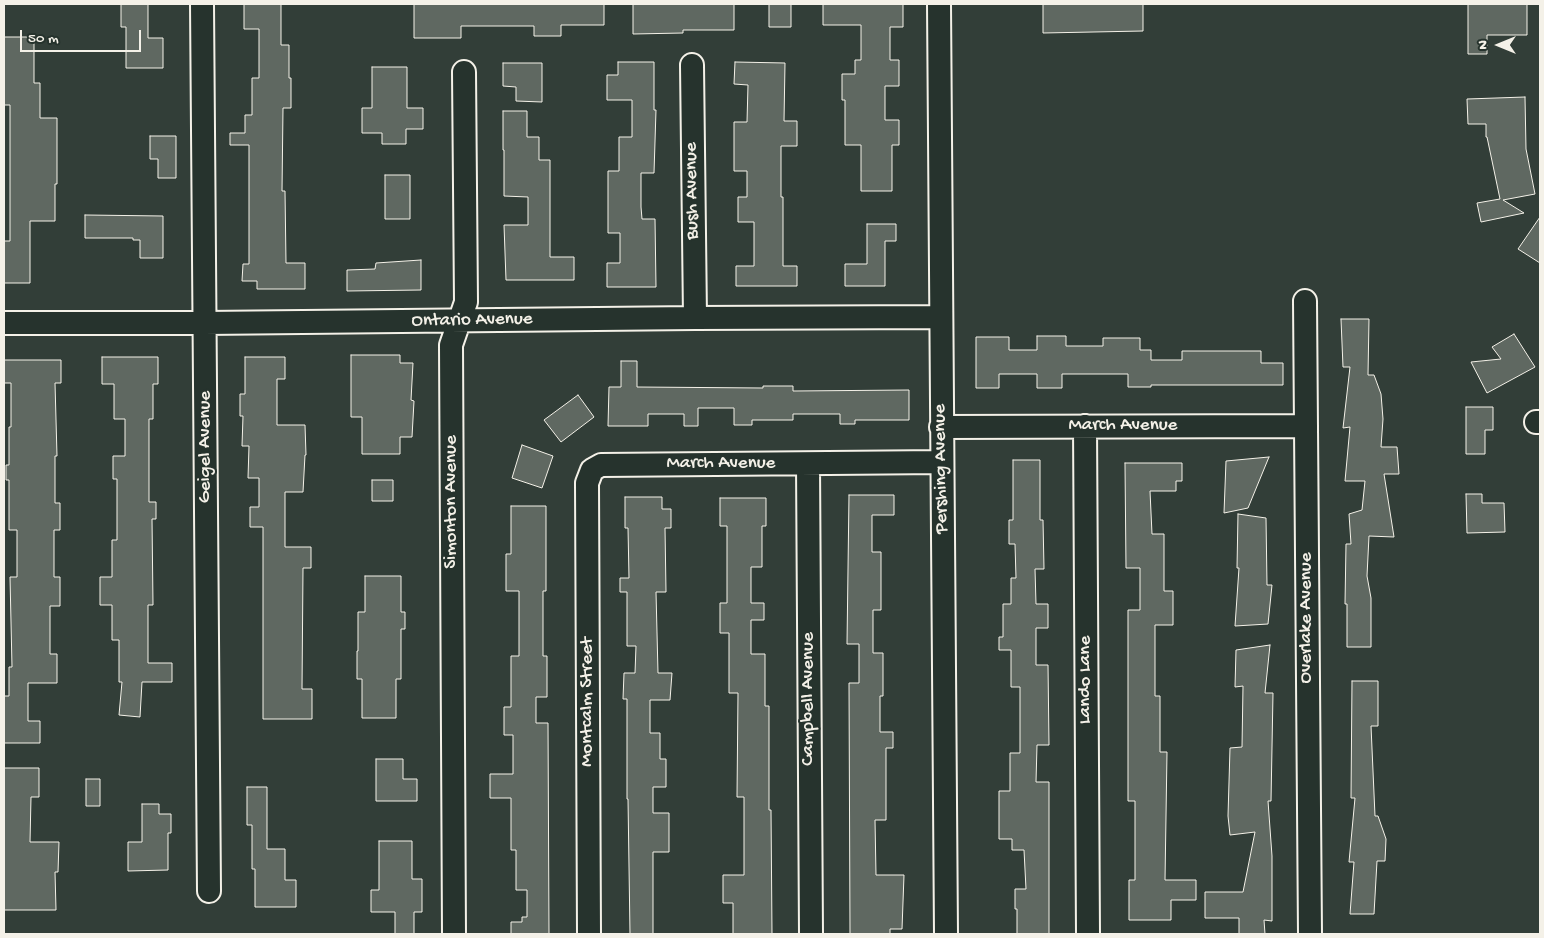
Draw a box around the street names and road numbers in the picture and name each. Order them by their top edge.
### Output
street label: Bush Avenue [681,142,705,240]
street label: Ontario Avenue [411,309,533,333]
street label: Geigel Avenue [195,391,217,503]
street label: Pershing Avenue [929,404,955,534]
street label: March Avenue [1069,415,1177,437]
street label: Simonton Avenue [441,435,463,569]
street label: March Avenue [667,453,775,475]
street label: Overlake Avenue [1296,553,1318,683]
street label: Campbell Avenue [798,632,820,766]
street label: Lando Lane [1075,636,1097,724]
street label: Montcalm Street [577,637,599,767]

